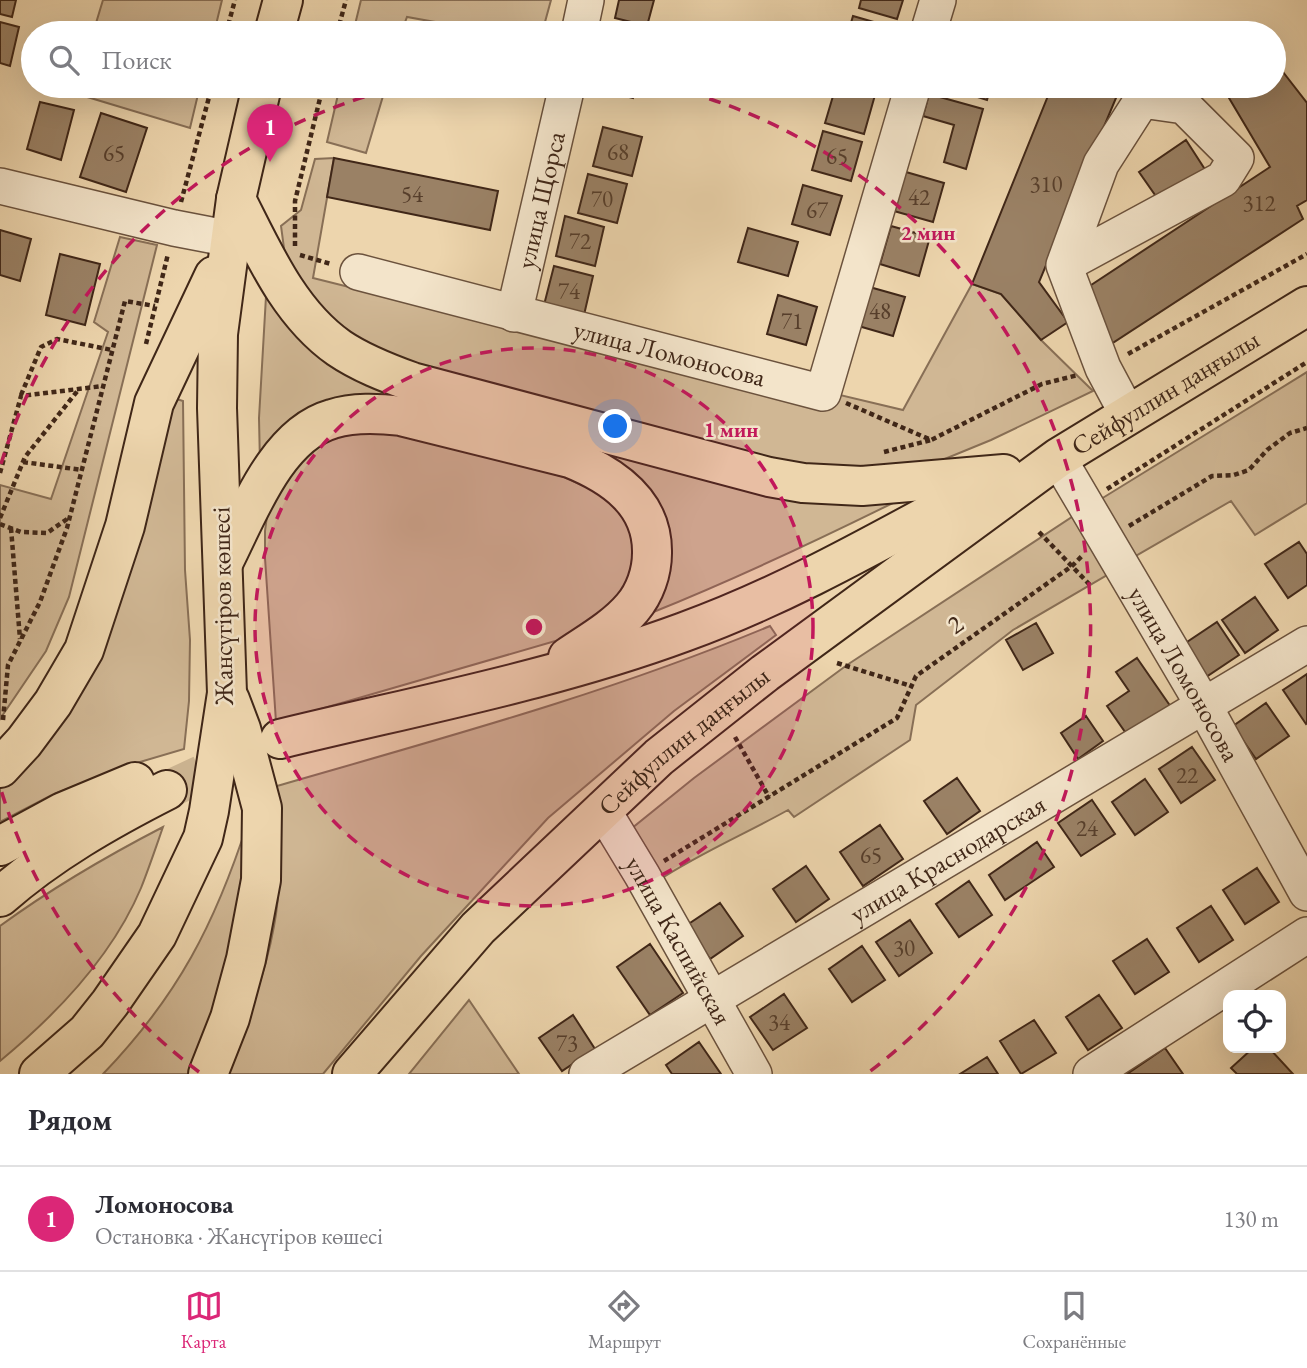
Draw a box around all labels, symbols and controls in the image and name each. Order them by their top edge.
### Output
search box [21,21,1286,98]
icon: search [45,41,83,79]
text: Поиск [101,43,172,77]
pin: 1 [247,104,293,162]
street label: улица Щорса [508,127,573,272]
house number: 68 [607,137,629,167]
house number: 65 [103,138,125,168]
house number: 65 [826,141,848,171]
house number: 310 [1029,169,1063,199]
house number: 54 [401,179,424,209]
house number: 42 [908,182,930,212]
house number: 70 [591,184,613,214]
house number: 312 [1242,188,1276,218]
house number: 67 [806,195,829,225]
text: 2 мин [901,219,955,246]
house number: 72 [569,226,591,256]
house number: 74 [558,276,581,306]
house number: 48 [869,296,891,326]
house number: 71 [781,306,803,336]
street label: улица Ломоносова [570,312,770,395]
street label: Сейфуллин даңғылы [1065,322,1266,463]
your location [598,409,632,443]
text: 1 мин [704,416,758,443]
street label: Жансүгіров көшесі [203,506,241,707]
street label: улица Ломоносова [1120,580,1248,768]
street label: 2 [940,606,970,642]
centre of rings [522,615,546,639]
street label: Сейфуллин даңғылы [591,659,777,823]
house number: 22 [1176,760,1198,790]
street label: улица Краснодарская [843,787,1052,930]
house number: 24 [1076,813,1099,843]
house number: 65 [860,840,882,870]
street label: улица Каспийская [617,850,740,1031]
house number: 30 [893,933,915,963]
map controls [1223,990,1286,1053]
button: locate [1223,990,1286,1053]
house number: 34 [768,1007,791,1037]
house number: 73 [556,1028,578,1058]
text: Рядом [28,1100,112,1139]
text: Ломоносова [95,1187,234,1221]
text: 1 [45,1204,57,1234]
text: 130 m [1223,1204,1279,1234]
text: Остановка · Жансүгіров көшесі [95,1221,383,1251]
tab: Карта [181,1287,226,1354]
tab: Маршрут [588,1287,661,1354]
tab: Сохранённые [1023,1287,1126,1354]

